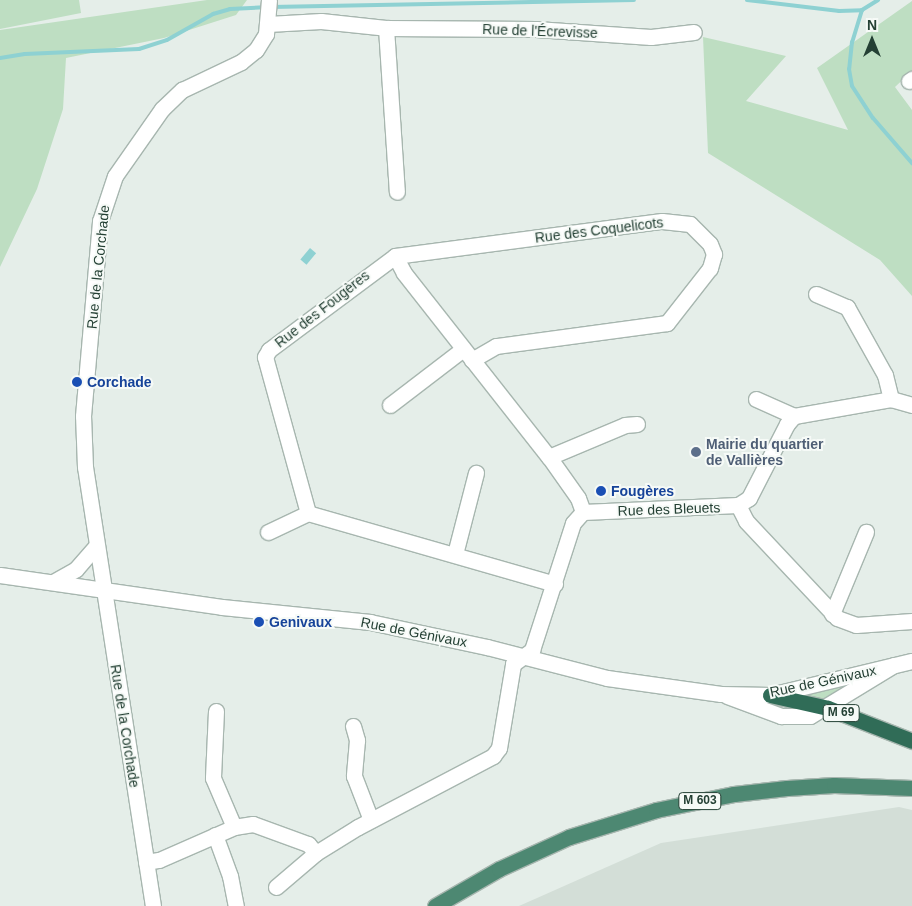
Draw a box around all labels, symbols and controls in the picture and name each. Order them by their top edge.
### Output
north arrow [847,15,897,65]
text: N [867,17,877,33]
street label: Rue de l'Écrevisse [482,21,598,41]
street label: Rue de la Corchade [83,204,113,330]
street label: Rue des Coquelicots [534,214,664,246]
street label: Rue des Fougères [271,267,373,351]
place label: Corchade [87,374,152,390]
marker: Corchade [71,376,83,388]
place label: Mairie du quartier de Vallières [706,436,823,468]
marker: Mairie du quartier de Vallières [690,446,702,458]
place label: Fougères [611,483,674,499]
marker: Fougères [595,485,607,497]
street label: Rue des Bleuets [617,499,721,519]
street label: Rue de Génivaux [359,613,469,651]
place label: Genivaux [269,614,332,630]
marker: Genivaux [253,616,265,628]
street label: Rue de Génivaux [768,662,878,700]
street label: Rue de la Corchade [107,663,143,789]
road number: M 69 [822,704,860,722]
road number: M 603 [678,791,722,810]

